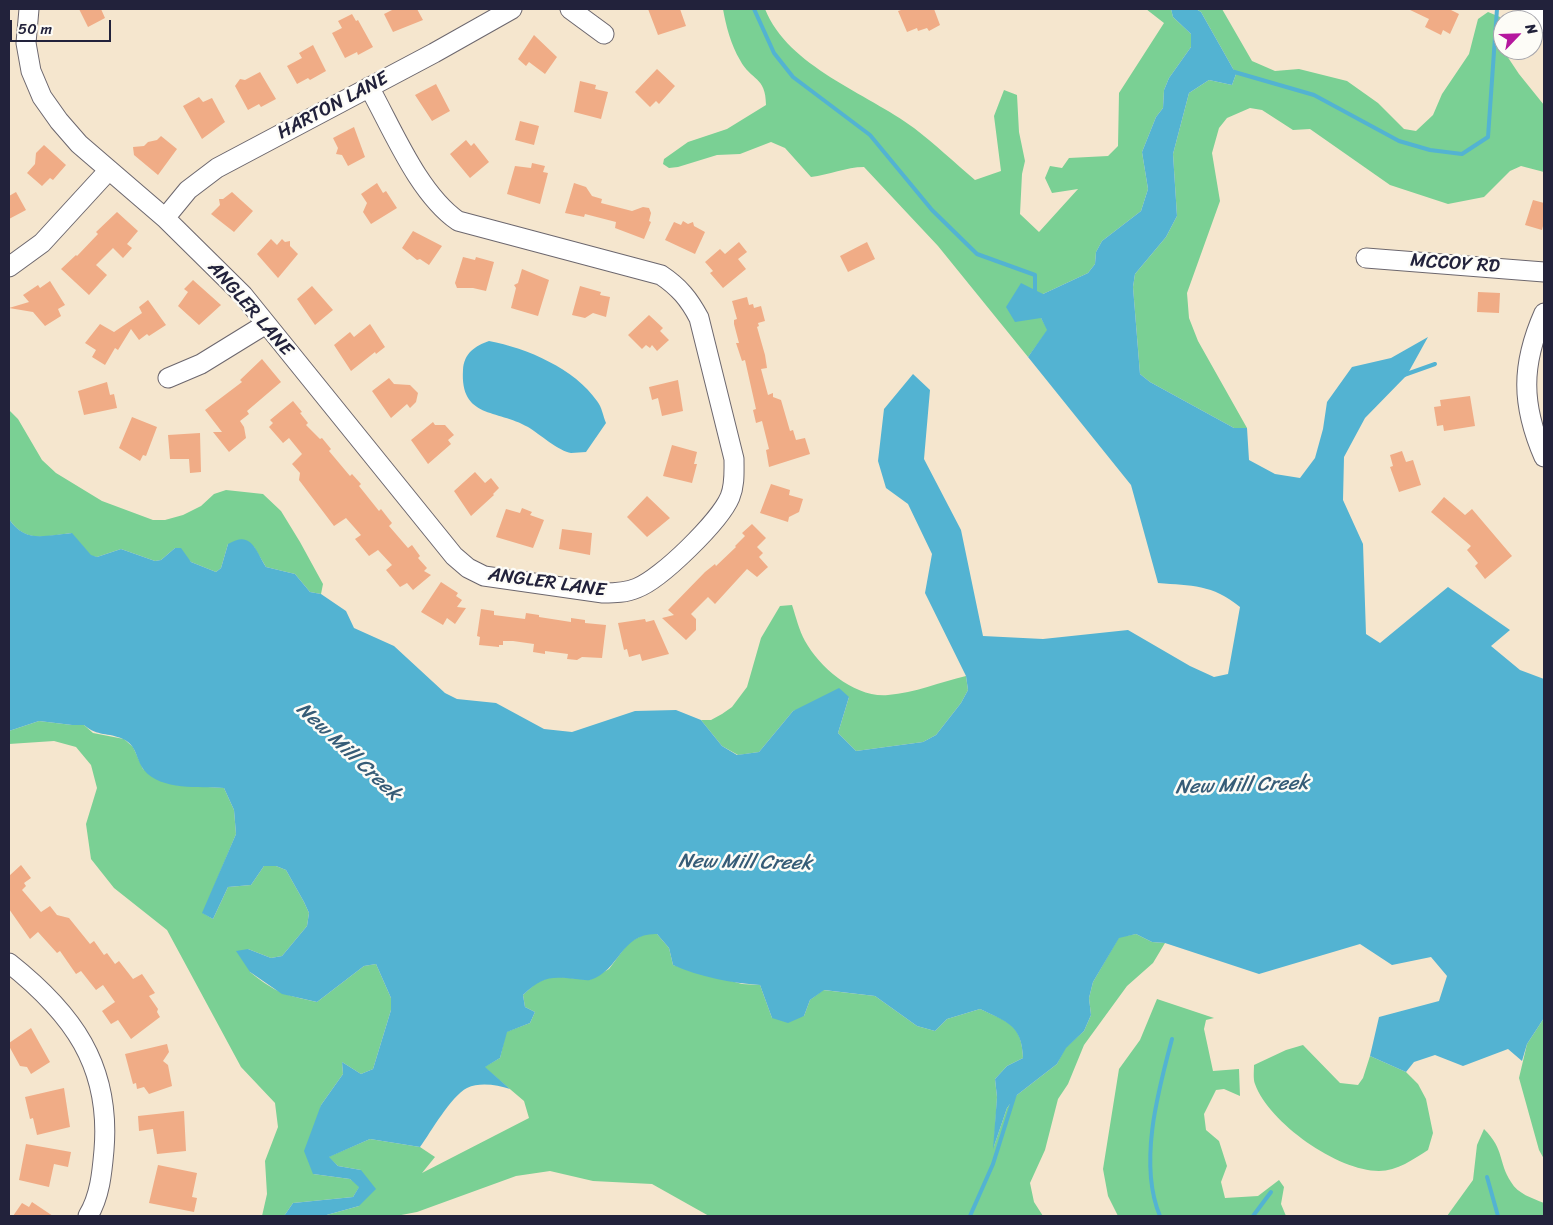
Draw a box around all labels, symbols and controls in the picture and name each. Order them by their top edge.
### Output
scale bar [12,10,114,42]
north arrow [1493,10,1543,60]
text: 50 m [18,16,52,42]
text: N [1518,20,1545,39]
street label: HARTON LANE [274,67,392,145]
street label: MCCOY RD [1410,250,1500,278]
street label: ANGLER LANE [203,257,297,361]
street label: ANGLER LANE [487,563,607,603]
water label: New Mill Creek [291,698,405,806]
water label: New Mill Creek [1175,772,1309,800]
water label: New Mill Creek [678,850,812,876]

